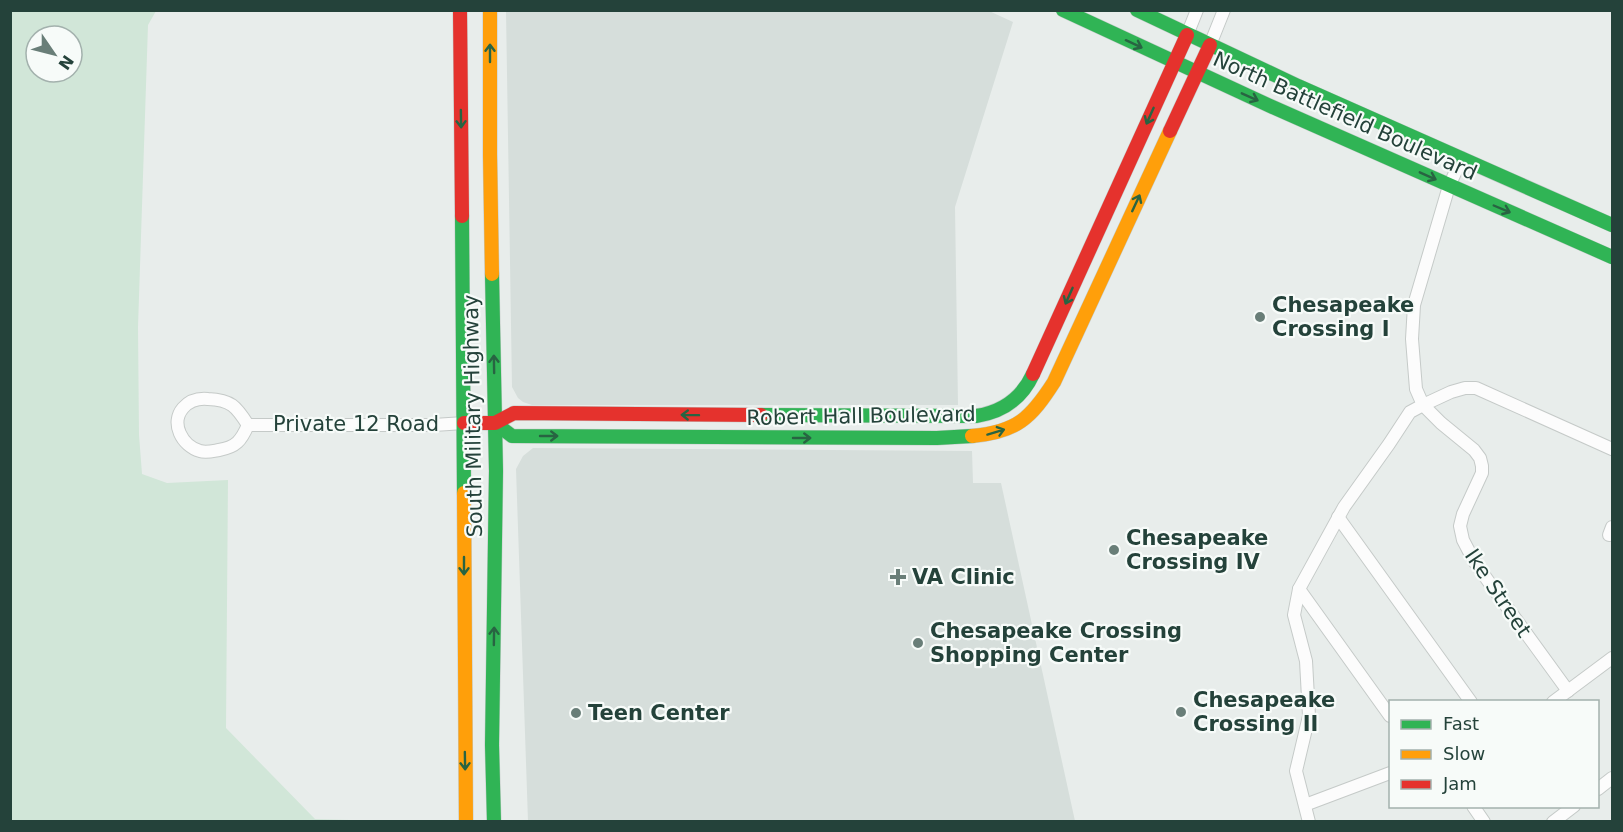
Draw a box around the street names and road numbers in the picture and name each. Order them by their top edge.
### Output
street label: North Battlefield Boulevard [1209,47,1481,185]
street label: South Military Highway [459,294,487,538]
street label: Robert Hall Boulevard [746,402,976,430]
street label: Private 12 Road [273,412,439,436]
street label: Ike Street [1460,544,1536,642]

